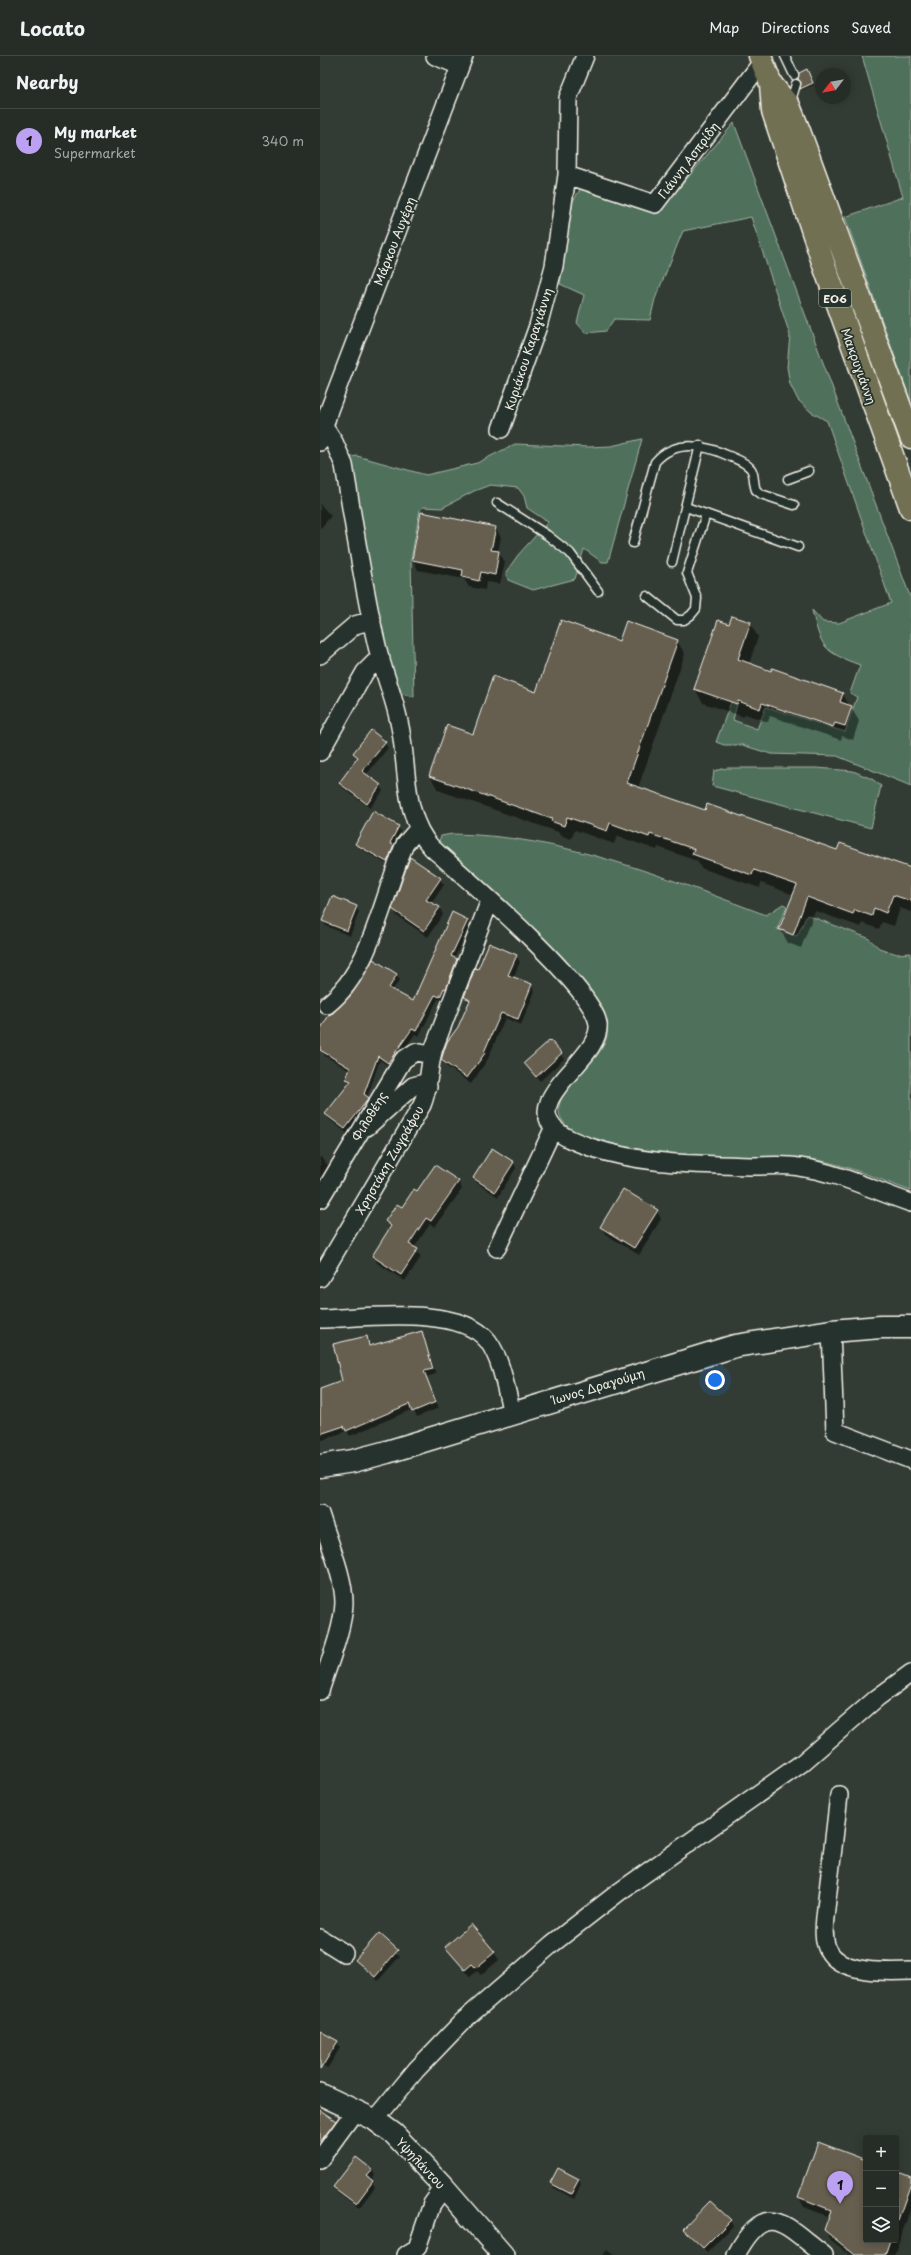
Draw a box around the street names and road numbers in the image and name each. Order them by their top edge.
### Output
street label: Γιάννη Ασπρίδη [653,118,723,202]
street label: Μάρκου Αυγέρη [369,194,419,288]
street label: Κυριάκου Καραγιάννη [500,285,556,413]
road number: ΕΟ6 [819,289,851,307]
street label: Μακρυγιάννη [837,325,881,407]
street label: Φιλοθέης [347,1088,391,1144]
street label: Χρηστάκη Ζωγράφου [350,1102,428,1218]
street label: Ίωνος Δραγούμη [547,1363,647,1409]
street label: Υψηλάντου [392,2133,450,2193]

